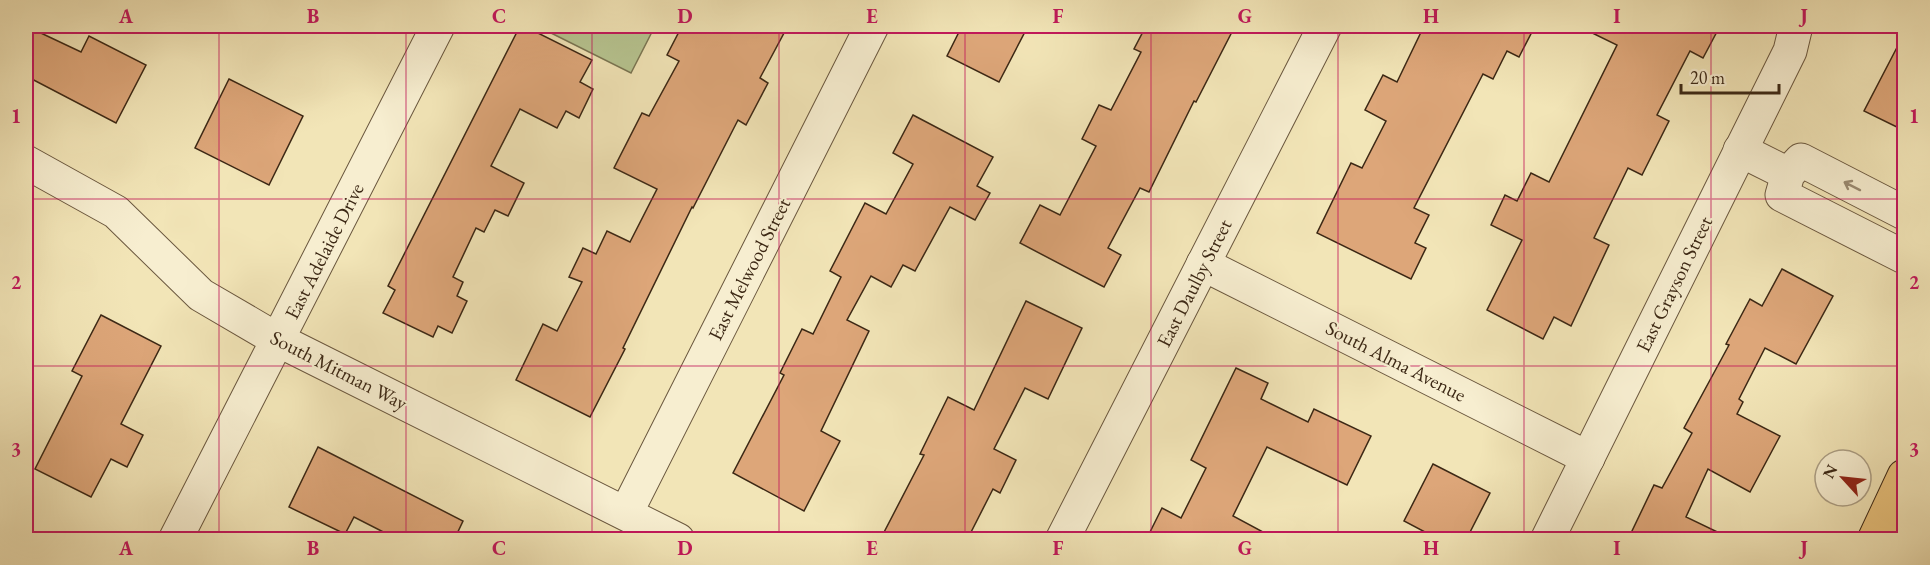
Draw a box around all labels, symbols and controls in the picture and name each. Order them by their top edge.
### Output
text: A [118,3,134,29]
text: B [307,3,319,29]
text: C [492,3,506,29]
text: D [677,3,693,29]
text: E [866,3,878,29]
text: F [1053,3,1064,29]
text: G [1238,3,1252,29]
text: H [1423,3,1439,29]
text: I [1613,3,1621,29]
text: J [1798,3,1808,29]
scale bar [1681,57,1778,95]
text: 20 m [1690,66,1725,89]
text: 1 [11,103,21,129]
text: 1 [1909,103,1919,129]
street label: East Adelaide Drive [278,178,370,324]
one-way arrow [1844,180,1862,191]
street label: East Melwood Street [702,193,796,345]
street label: East Grayson Street [1630,211,1718,356]
street label: East Daulby Street [1151,214,1238,351]
text: 2 [11,269,22,295]
text: 2 [1909,269,1920,295]
street label: South Alma Avenue [1322,314,1471,408]
street label: South Mitman Way [266,324,412,416]
text: 3 [11,436,21,462]
text: 3 [1909,436,1919,462]
north arrow [1813,448,1873,508]
text: N [1818,461,1842,482]
text: A [118,535,134,561]
text: B [307,535,319,561]
text: C [492,535,506,561]
text: D [677,535,693,561]
text: E [866,535,878,561]
text: F [1053,535,1064,561]
text: G [1238,535,1252,561]
text: H [1423,535,1439,561]
text: I [1613,535,1621,561]
text: J [1798,535,1808,561]

